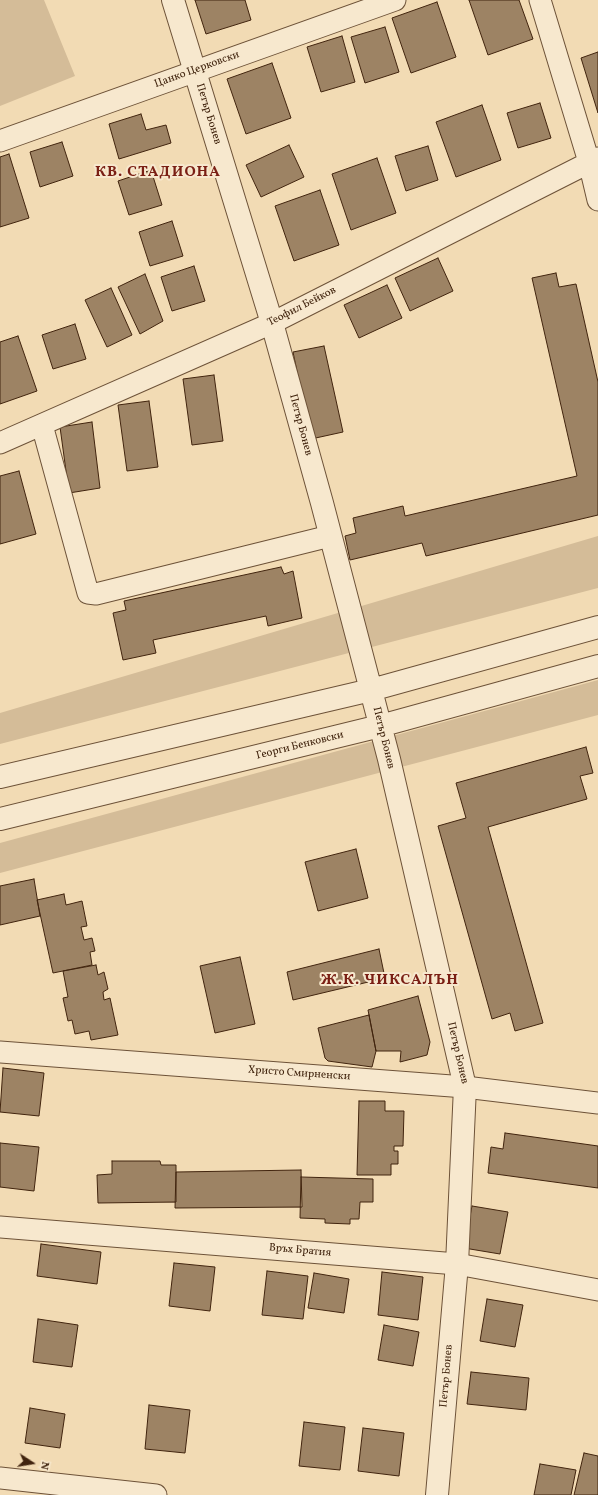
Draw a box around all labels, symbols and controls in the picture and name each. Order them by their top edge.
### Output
street label: Цанко Церковски [153,49,241,91]
street label: Петър Бонев [192,82,224,146]
district label: КВ. СТАДИОНА [95,164,221,182]
street label: Теофил Бейков [266,284,338,330]
street label: Петър Бонев [285,393,315,457]
street label: Петър Бонев [369,706,397,770]
street label: Георги Бенковски [255,729,345,763]
district label: Ж.К. ЧИКСАЛЪН [321,972,459,990]
street label: Петър Бонев [443,1021,471,1085]
street label: Христо Смирненски [247,1064,351,1084]
street label: Връх Братия [268,1242,332,1260]
street label: Петър Бонев [438,1344,456,1408]
north arrow [12,1443,52,1483]
text: N [36,1460,52,1471]

